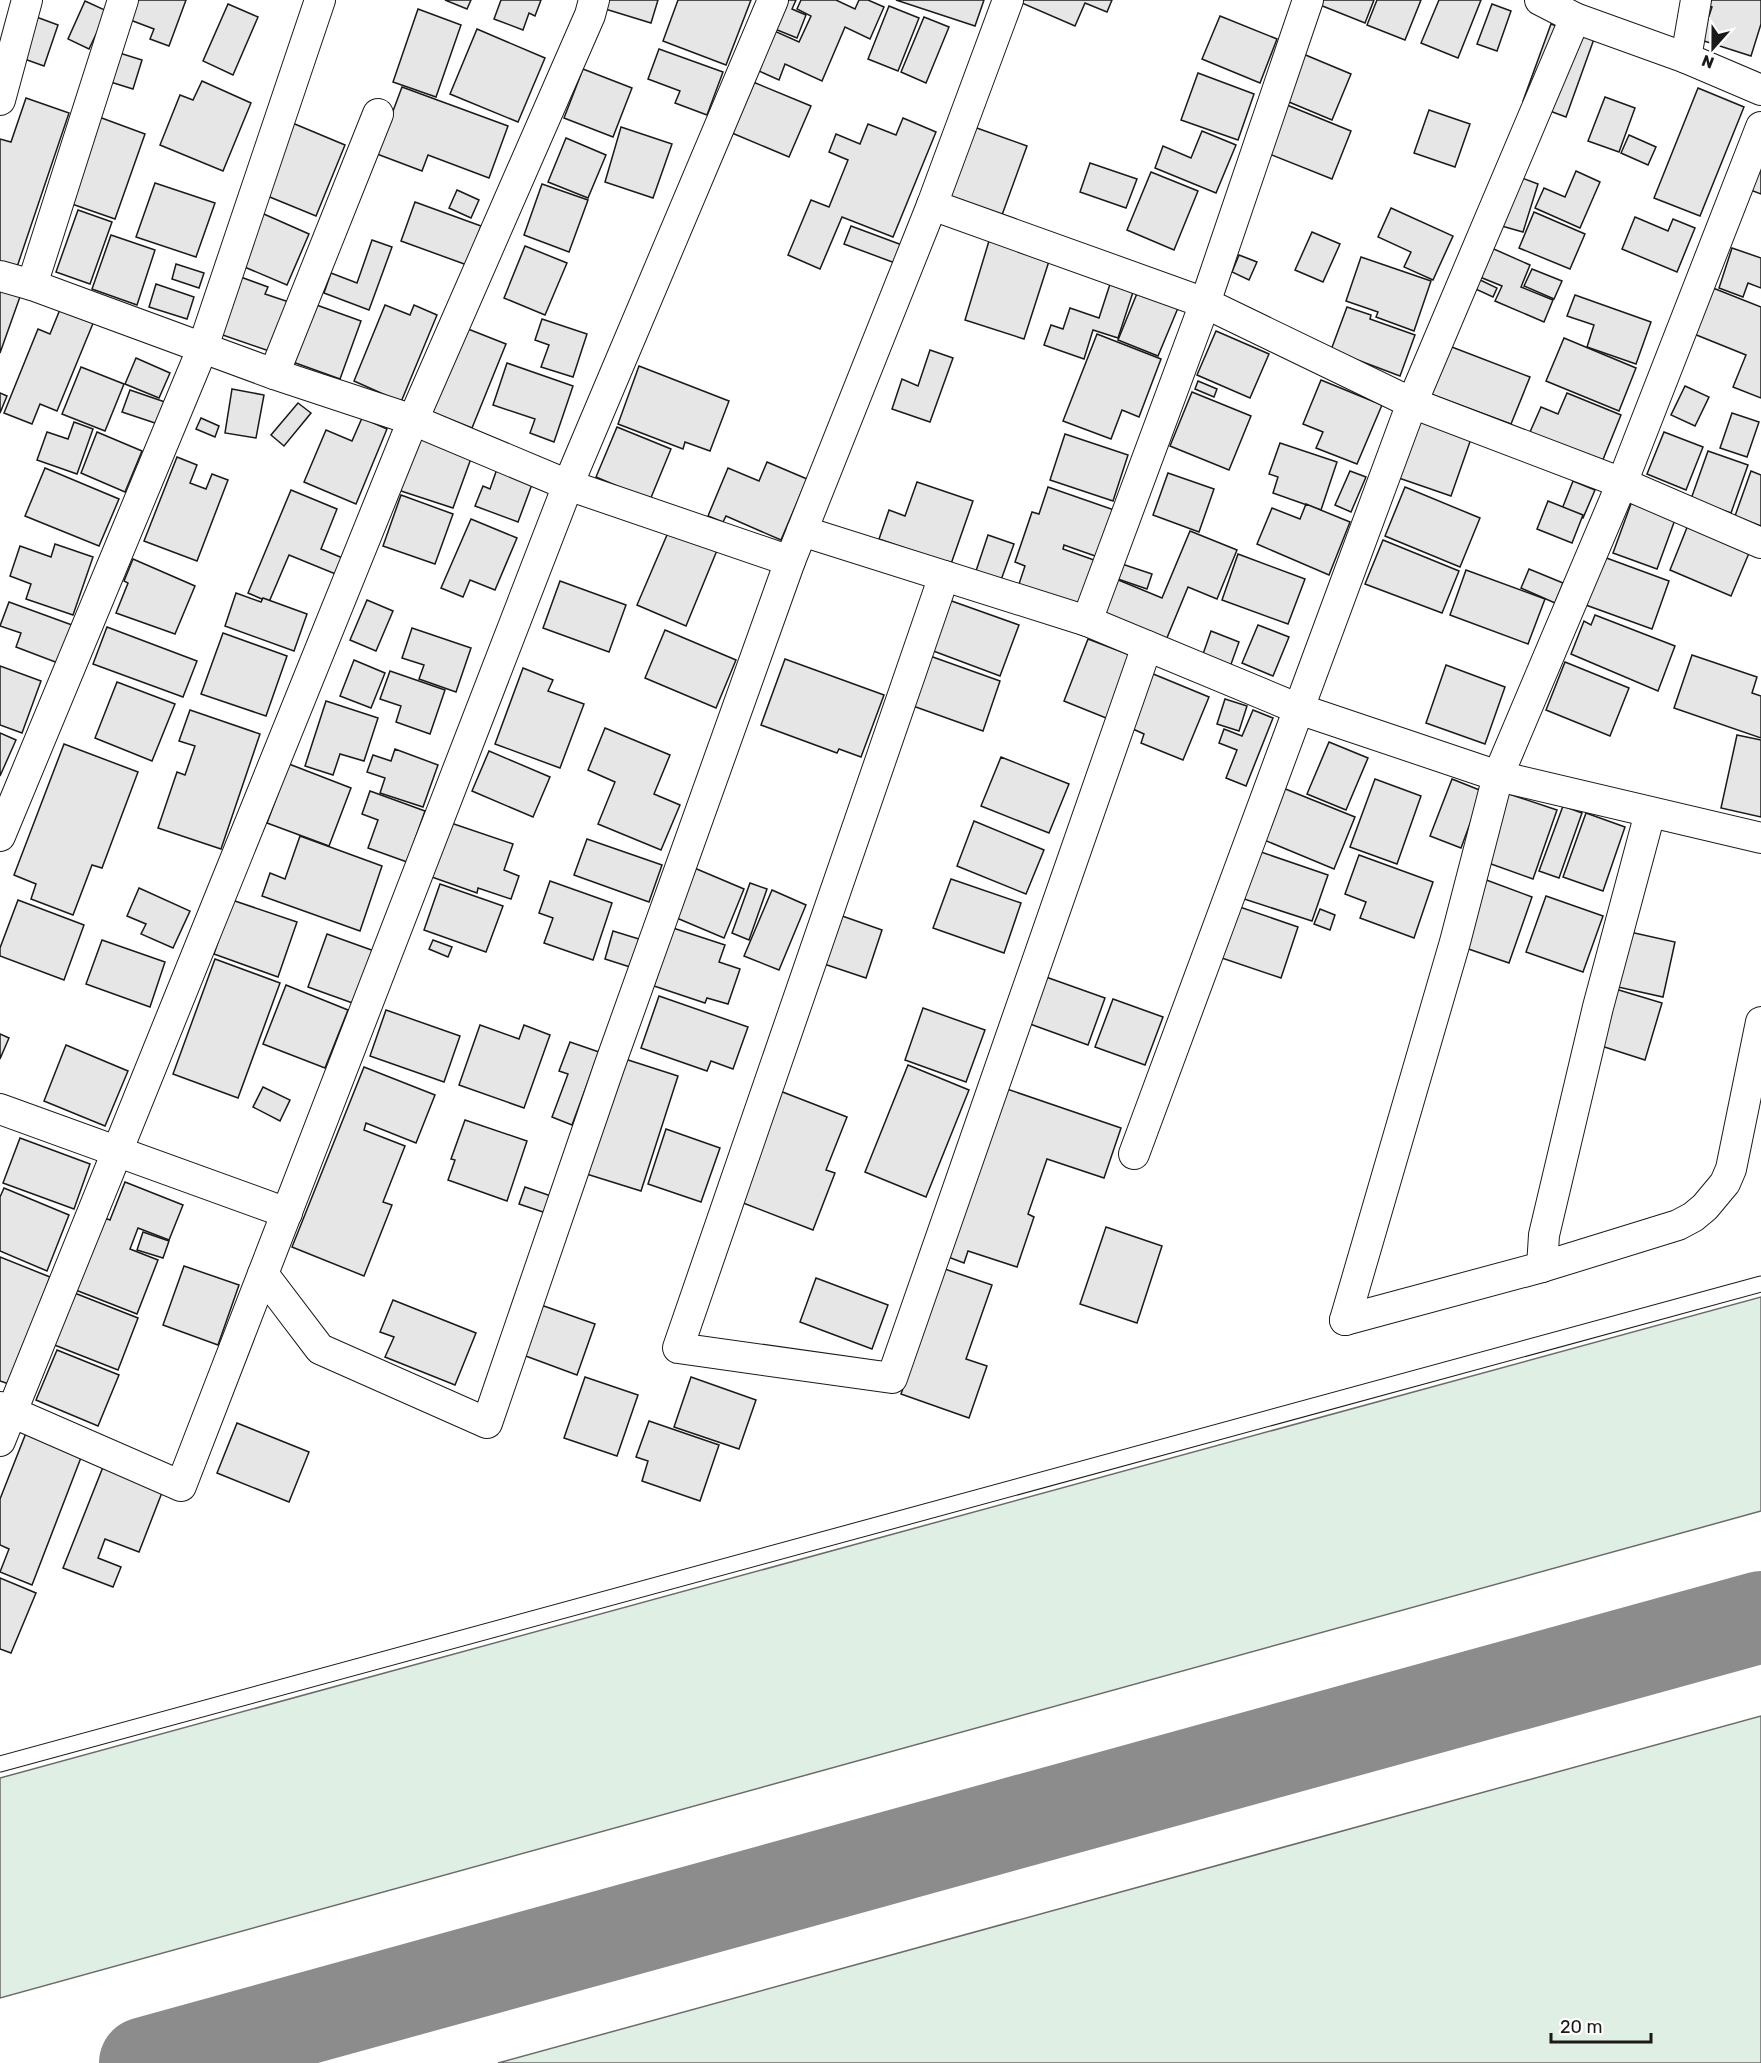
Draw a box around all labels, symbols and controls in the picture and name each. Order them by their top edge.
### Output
north arrow [1683,18,1743,78]
text: N [1699,51,1717,72]
scale bar [1551,2006,1652,2044]
text: 20 m [1560,2016,1602,2038]

